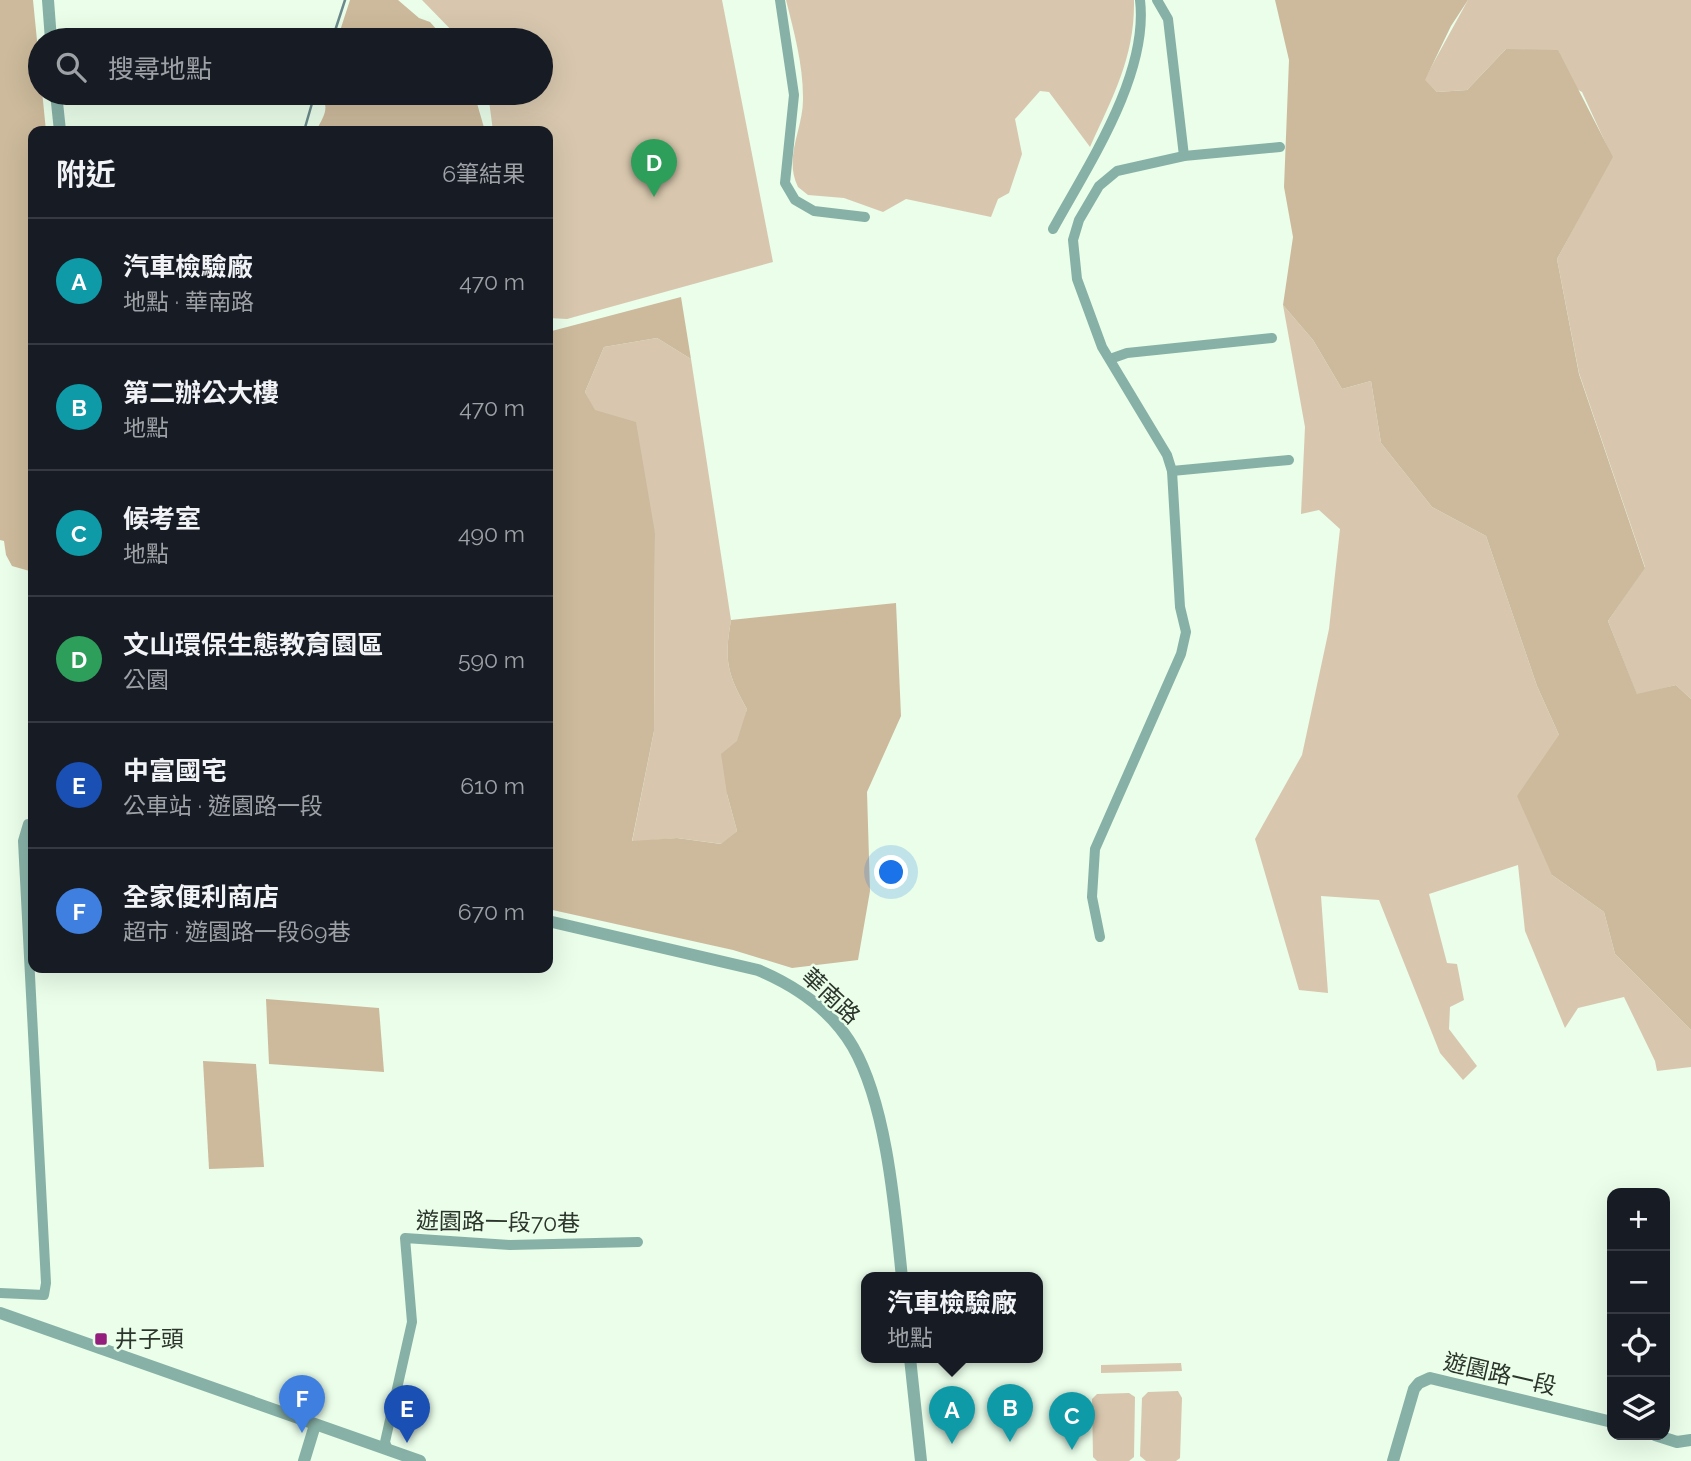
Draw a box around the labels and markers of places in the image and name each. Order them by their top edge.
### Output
pin: D [631,139,677,197]
place label: 井子頭 [115,1325,184,1352]
marker: 井子頭 [93,1331,109,1347]
pin: F [279,1375,325,1433]
pin: B [987,1384,1033,1442]
pin: E [384,1385,430,1443]
pin: A [929,1386,975,1444]
pin: C [1049,1392,1095,1450]

